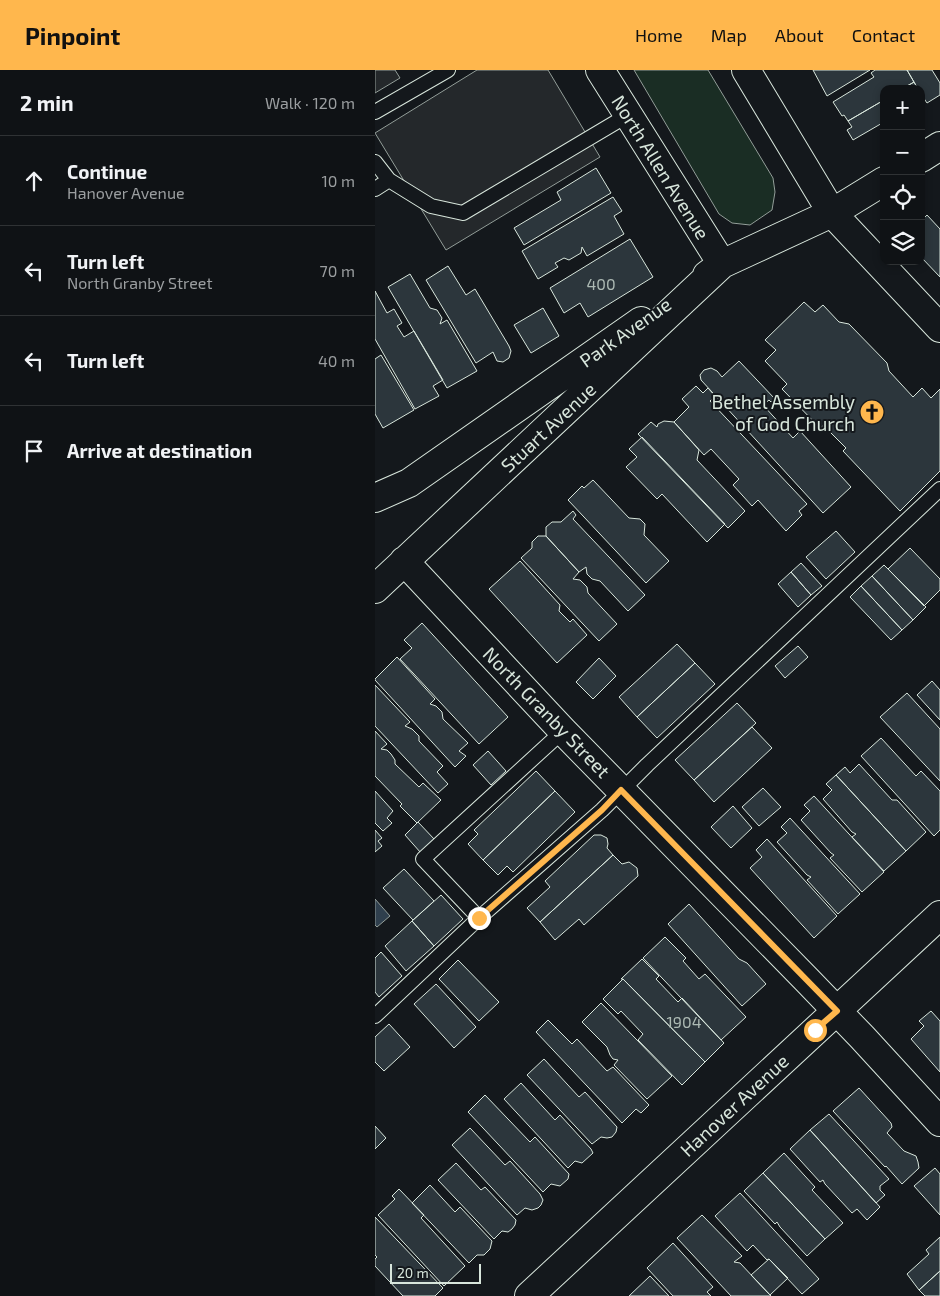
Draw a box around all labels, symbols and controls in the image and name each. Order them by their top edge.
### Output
text: Pinpoint [25,21,120,50]
text: Home [635,24,683,46]
text: Map [711,24,747,46]
text: About [775,24,824,46]
text: Contact [852,24,915,46]
map controls [880,85,925,265]
button: + [880,85,925,130]
text: 2 min [20,90,74,115]
street label: North Allen Avenue [607,91,715,243]
text: Walk · 120 m [265,93,355,112]
button: − [880,130,925,175]
text: Continue [67,160,147,183]
icon: ahead [20,167,48,195]
text: 10 m [321,171,355,190]
button: locate [880,175,925,220]
text: Hanover Avenue [67,183,185,202]
button: layers [880,220,925,265]
text: Turn left [67,250,144,273]
icon: left [20,257,48,285]
text: 70 m [320,261,355,280]
text: North Granby Street [67,273,212,292]
house number: 400 [586,274,616,293]
street label: Park Avenue [575,292,675,372]
icon: left [20,347,48,375]
text: Turn left [67,349,144,372]
text: 40 m [318,351,355,370]
street label: Stuart Avenue [496,377,600,477]
place label: Bethel Assembly of God Church [712,390,855,435]
church icon: Bethel Assembly of God Church [859,399,885,425]
icon: arrive [20,437,48,465]
text: Arrive at destination [67,439,252,462]
street label: North Granby Street [479,642,615,782]
route end [468,907,491,930]
house number: 1904 [666,1012,702,1031]
route start [804,1019,827,1042]
street label: Hanover Avenue [675,1049,793,1161]
scale bar [390,1261,481,1284]
text: 20 m [397,1264,429,1281]

